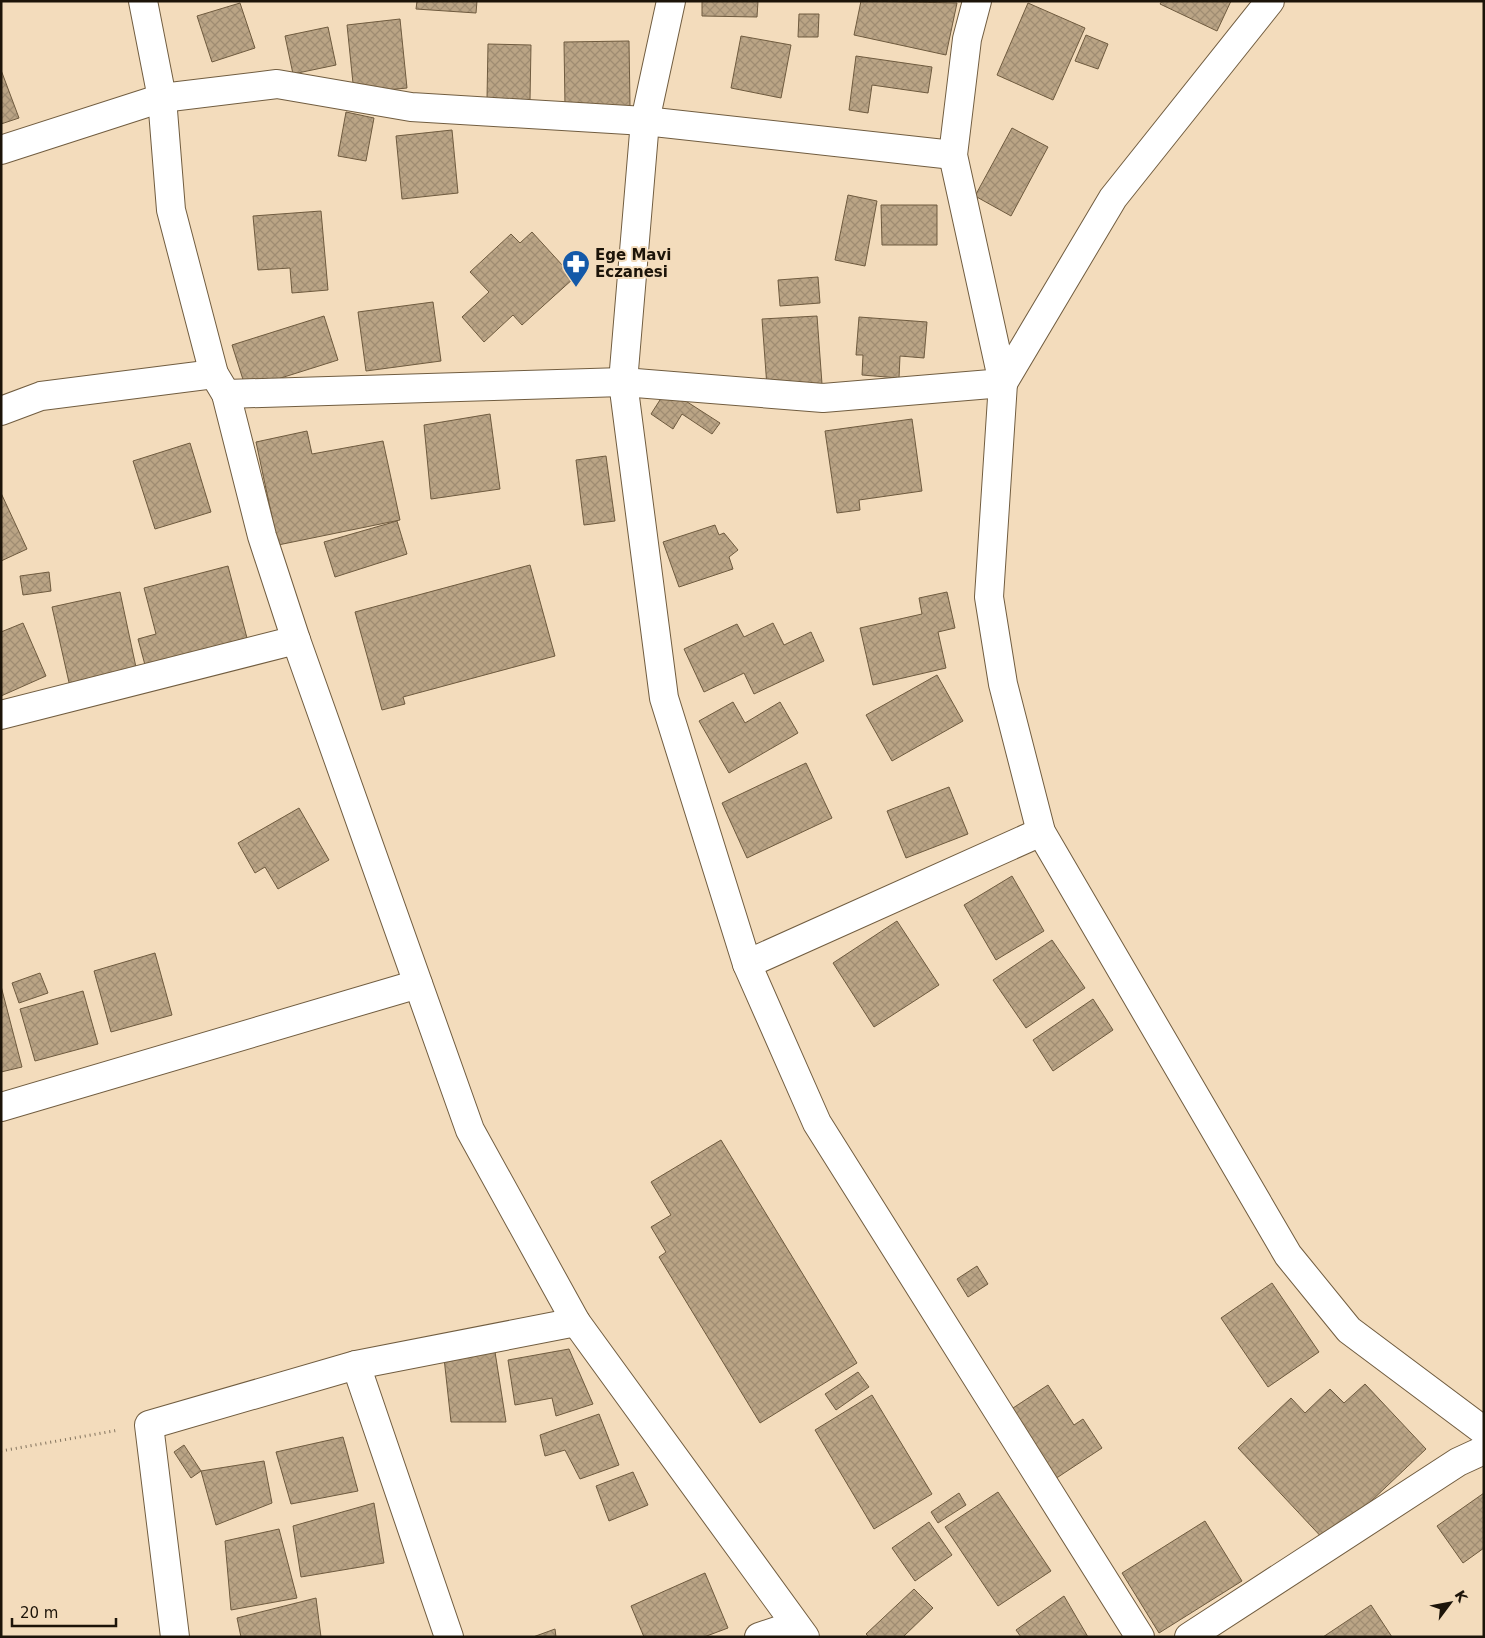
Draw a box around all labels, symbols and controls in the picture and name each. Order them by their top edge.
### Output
place label: Ege Mavi Eczanesi [595,246,671,281]
pharmacy icon: Ege Mavi Eczanesi [561,249,591,288]
north arrow [1425,1578,1475,1628]
text: K [1451,1587,1471,1606]
scale bar [12,1596,116,1628]
text: 20 m [20,1604,58,1622]

